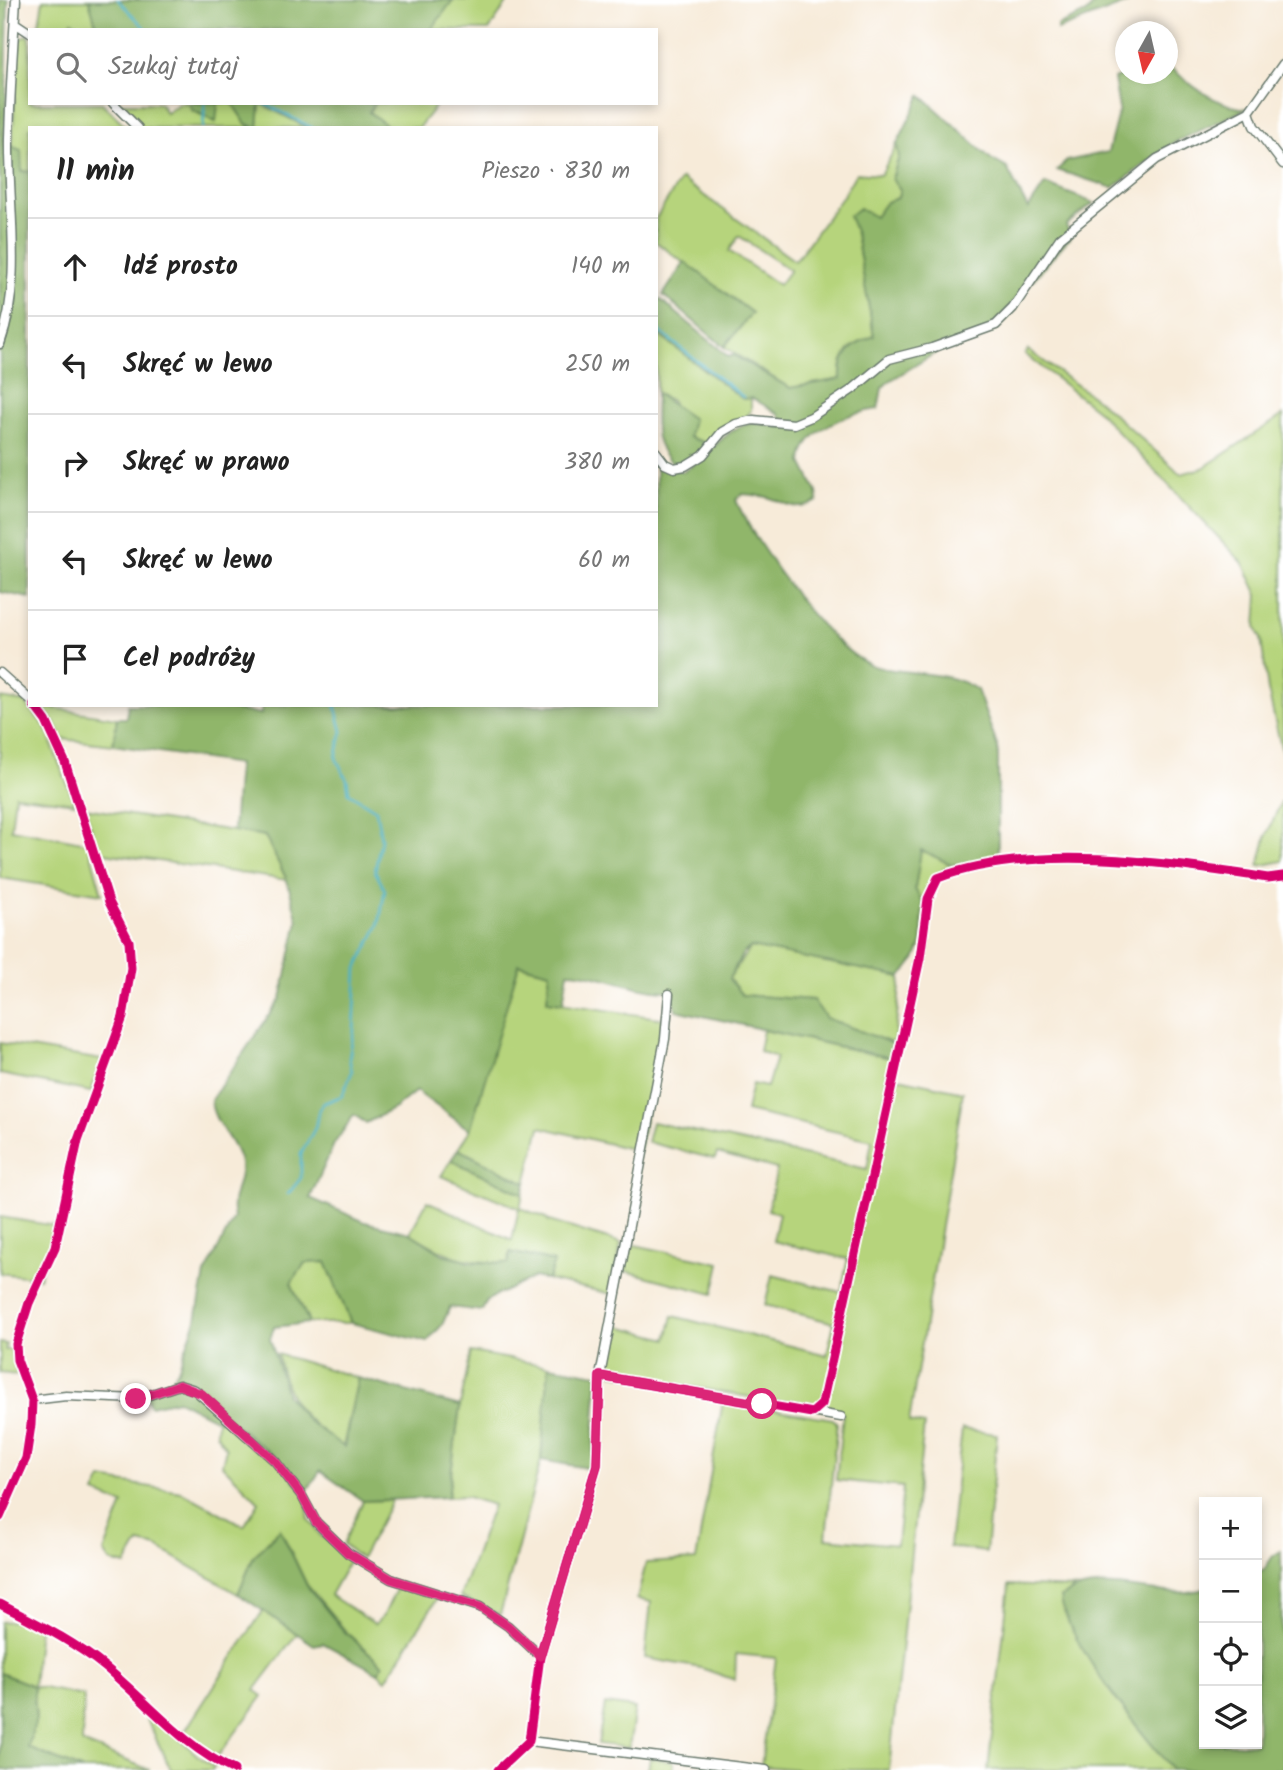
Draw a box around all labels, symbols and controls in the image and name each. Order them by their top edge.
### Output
north arrow [1115,21,1178,84]
search box [28,28,658,105]
text: Szukaj tutaj [108,46,239,88]
icon: search [52,48,90,86]
text: 11 min [56,148,135,196]
text: Pieszo · 830 m [481,154,630,190]
text: Idź prosto [123,246,238,288]
icon: ahead [56,248,94,286]
text: 140 m [571,249,630,285]
text: Skręć w lewo [123,344,273,386]
icon: left [56,346,94,384]
text: 250 m [565,347,630,383]
text: Skręć w prawo [123,442,290,484]
icon: right [56,444,94,482]
text: 380 m [564,445,630,481]
text: Skręć w lewo [123,540,273,582]
icon: left [56,542,94,580]
text: 60 m [578,543,630,579]
text: Cel podróży [123,638,255,680]
icon: arrive [56,640,94,678]
route end [120,1383,151,1414]
route start [746,1388,777,1419]
map controls [1199,1497,1262,1749]
button: + [1199,1497,1262,1560]
button: − [1199,1560,1262,1623]
button: locate [1199,1623,1262,1686]
button: layers [1199,1686,1262,1749]

